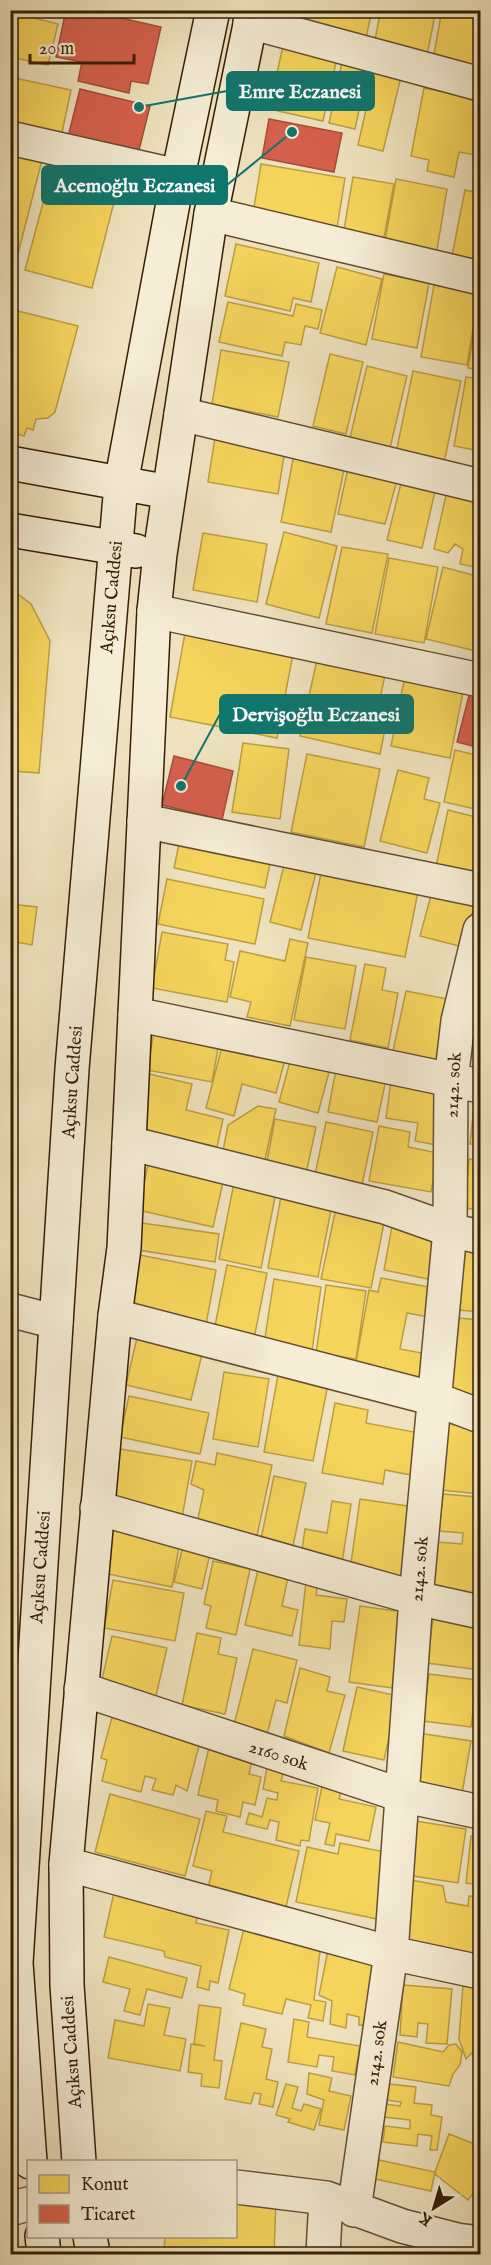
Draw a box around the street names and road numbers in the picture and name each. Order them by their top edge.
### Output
street label: Açıksu Caddesi [96,540,129,656]
street label: Açıksu Caddesi [58,1025,89,1140]
street label: 2142. sok [441,1051,468,1119]
street label: Açıksu Caddesi [26,1510,57,1625]
street label: 2142. sok [406,1535,435,1603]
street label: 2160 sok [246,1736,311,1777]
street label: Açıksu Caddesi [57,1994,88,2110]
street label: 2142. sok [362,2019,394,2087]

